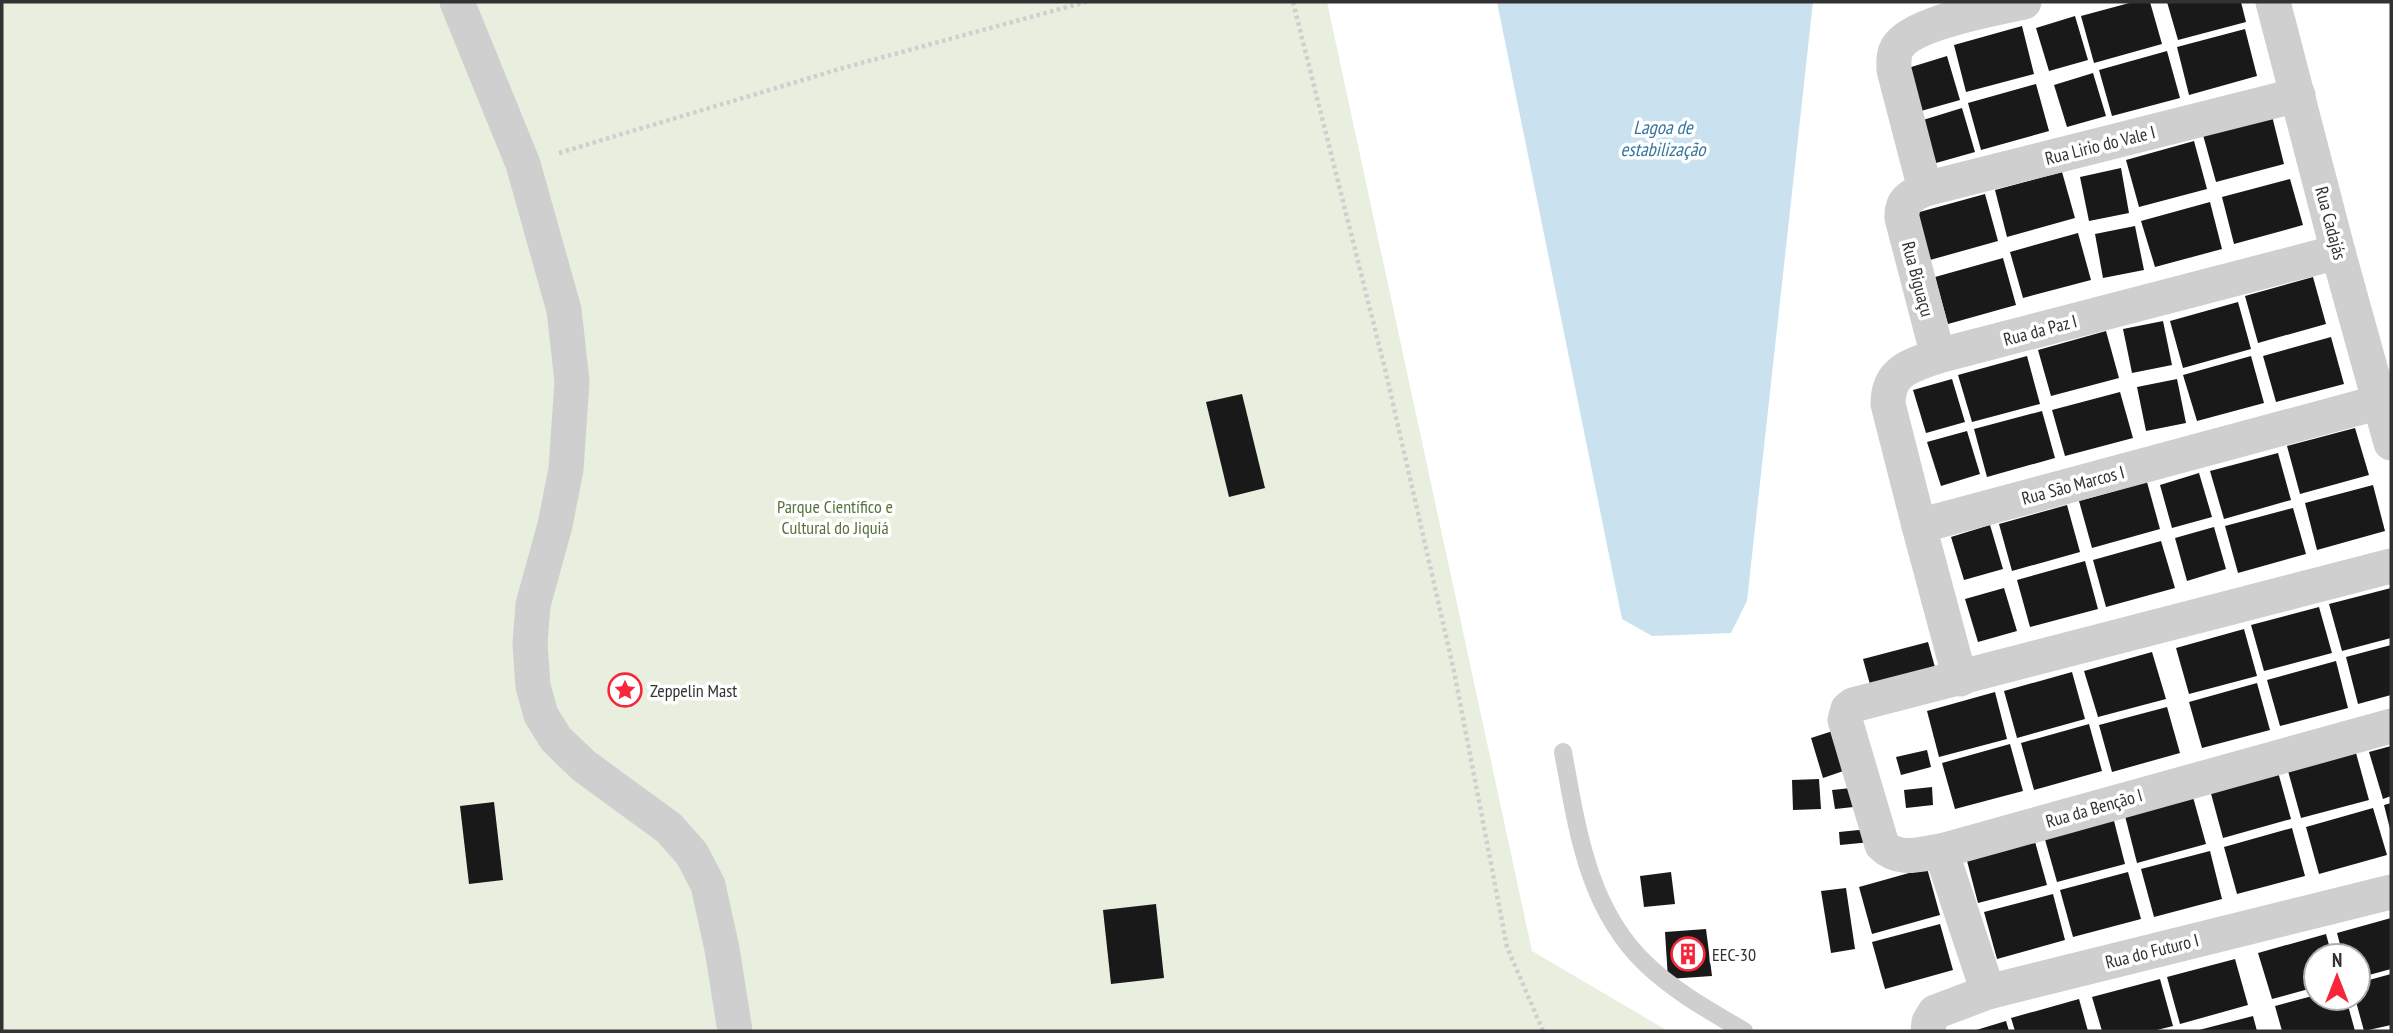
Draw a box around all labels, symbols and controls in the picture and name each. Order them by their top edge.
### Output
water label: Lagoa de estabilização [1620,115,1707,161]
street label: Rua Lirio do Vale I [2043,120,2157,170]
street label: Rua Cadajás [2310,184,2352,262]
street label: Rua Biguaçu [1897,239,1939,319]
street label: Rua da Paz I [2001,309,2079,351]
street label: Rua São Marcos I [2019,460,2127,510]
park label: Parque Científico e Cultural do Jiquiá [777,495,893,539]
place icon: Zeppelin Mast [606,671,644,709]
place label: Zeppelin Mast [650,679,737,702]
street label: Rua da Benção I [2043,783,2145,833]
street label: Rua do Futuro I [2103,928,2201,974]
building icon: EEC-30 [1669,935,1707,973]
north arrow [2302,942,2372,1012]
place label: EEC-30 [1712,943,1756,966]
text: N [2332,948,2342,972]

